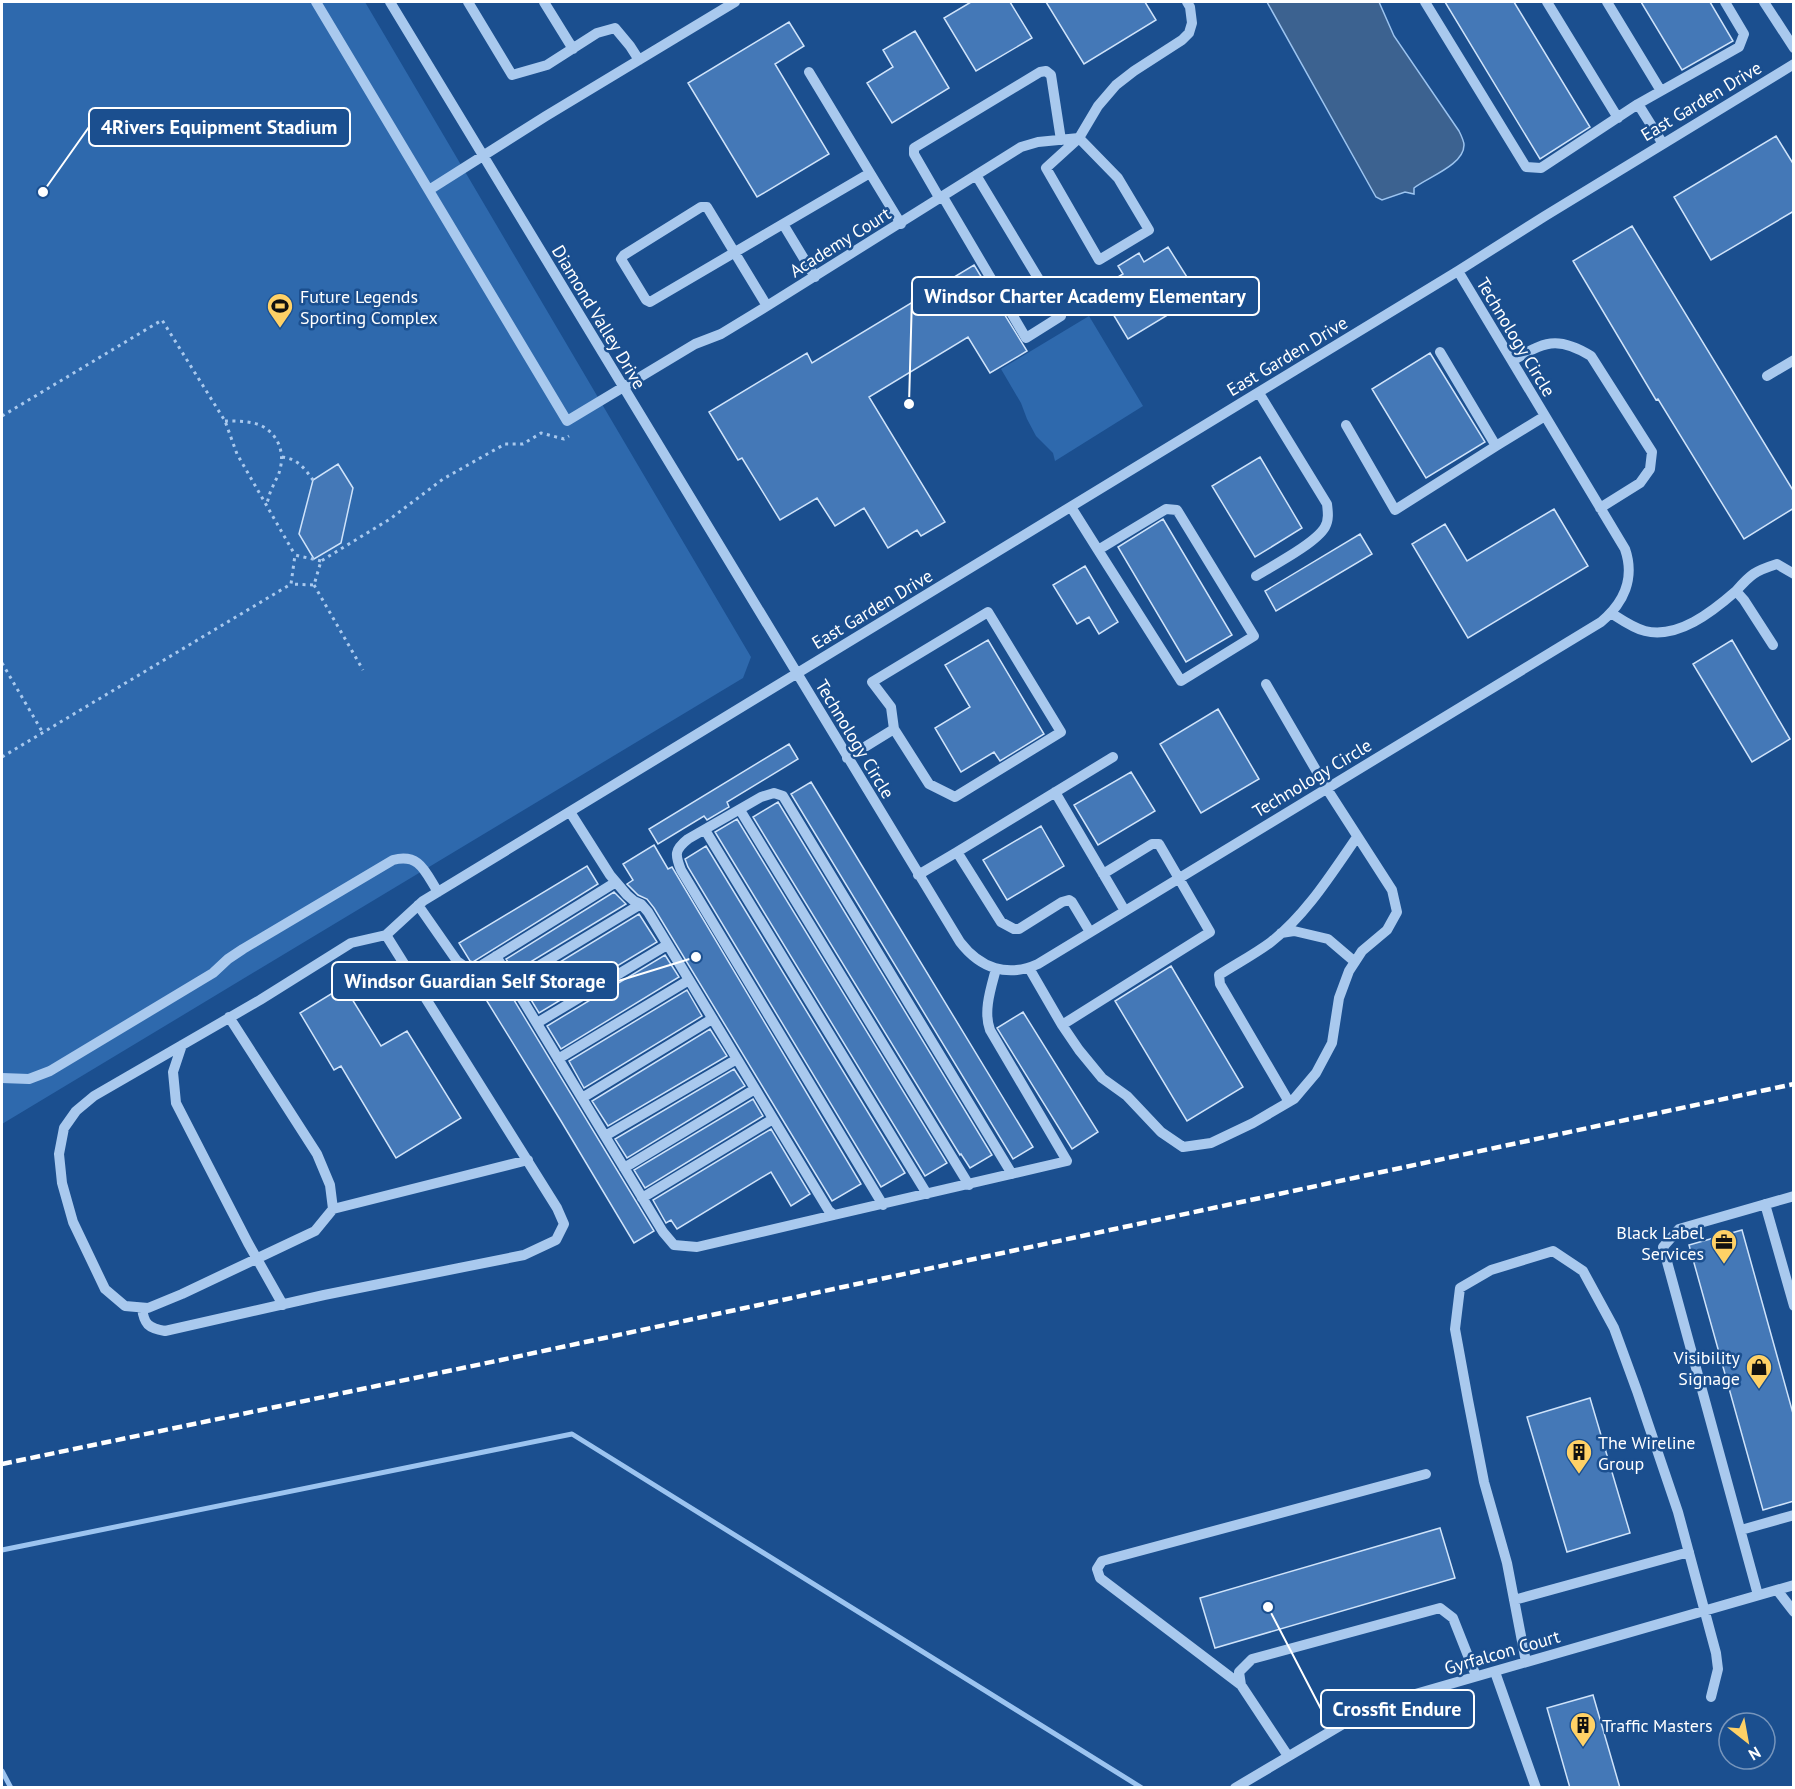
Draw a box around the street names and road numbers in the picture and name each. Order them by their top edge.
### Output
street label: East Garden Drive [1636,56,1766,146]
street label: Academy Court [785,202,895,282]
street label: Diamond Valley Drive [547,241,651,393]
street label: Technology Circle [1471,273,1561,401]
street label: East Garden Drive [1222,311,1352,401]
street label: East Garden Drive [807,564,937,654]
street label: Technology Circle [810,675,900,803]
street label: Technology Circle [1248,733,1376,823]
street label: Gyrfalcon Court [1442,1625,1562,1679]

